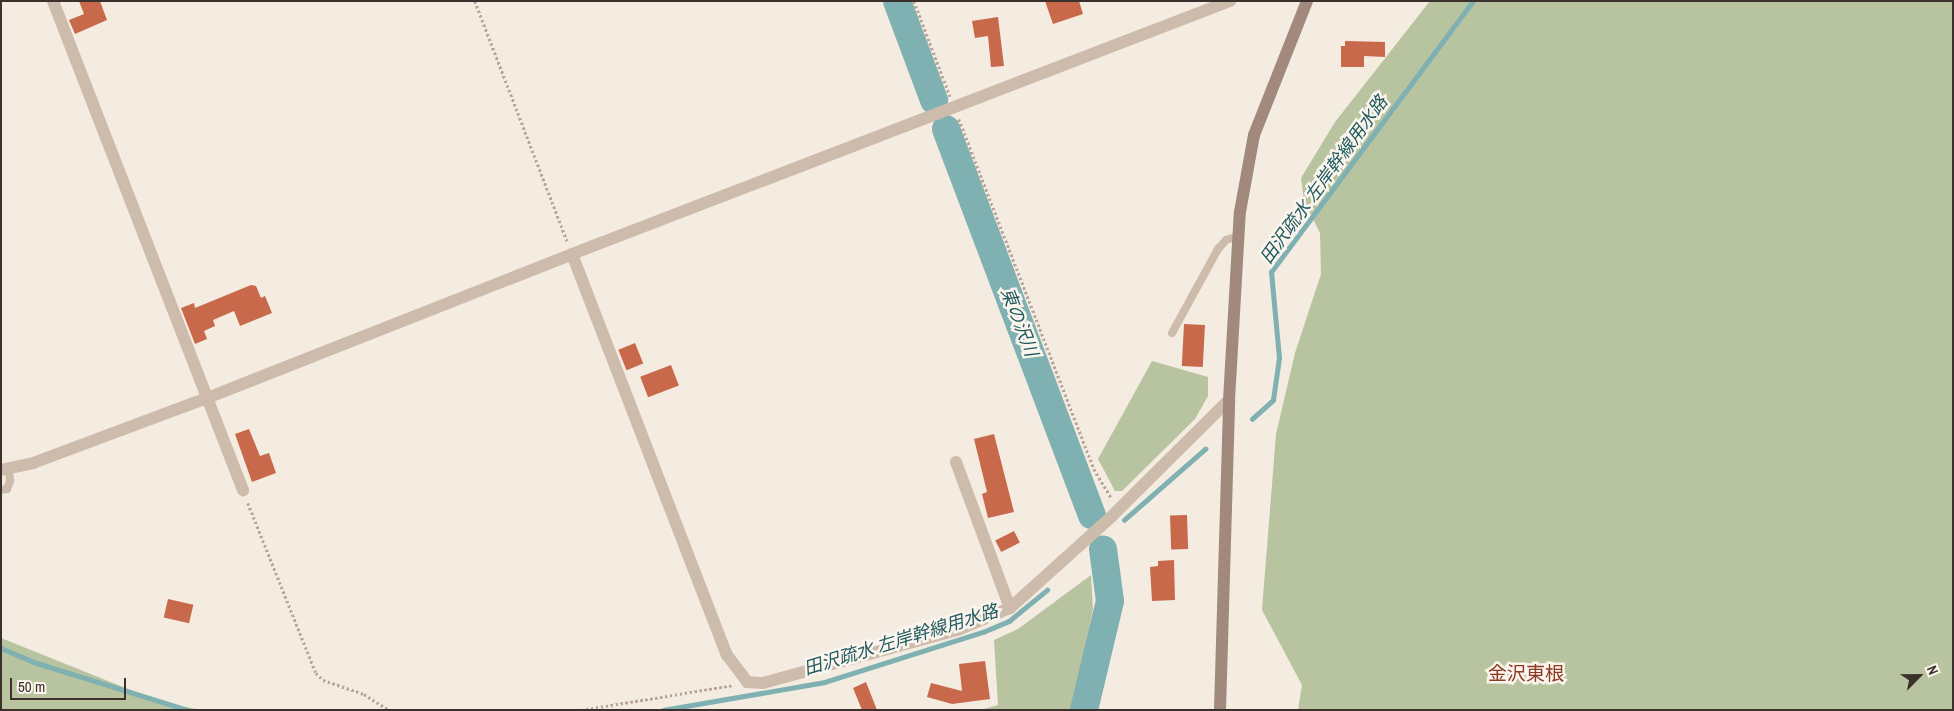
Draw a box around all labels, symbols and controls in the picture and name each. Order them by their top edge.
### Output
water label: 田沢疏水 左岸幹線用水路 [1256,92,1392,268]
water label: 東の沢川 [996,285,1042,359]
water label: 田沢疏水 左岸幹線用水路 [801,600,1001,680]
north arrow [1894,651,1944,701]
district label: 金沢東根 [1488,663,1564,685]
text: N [1923,663,1943,677]
scale bar [12,668,129,700]
text: 50 m [18,676,45,697]

